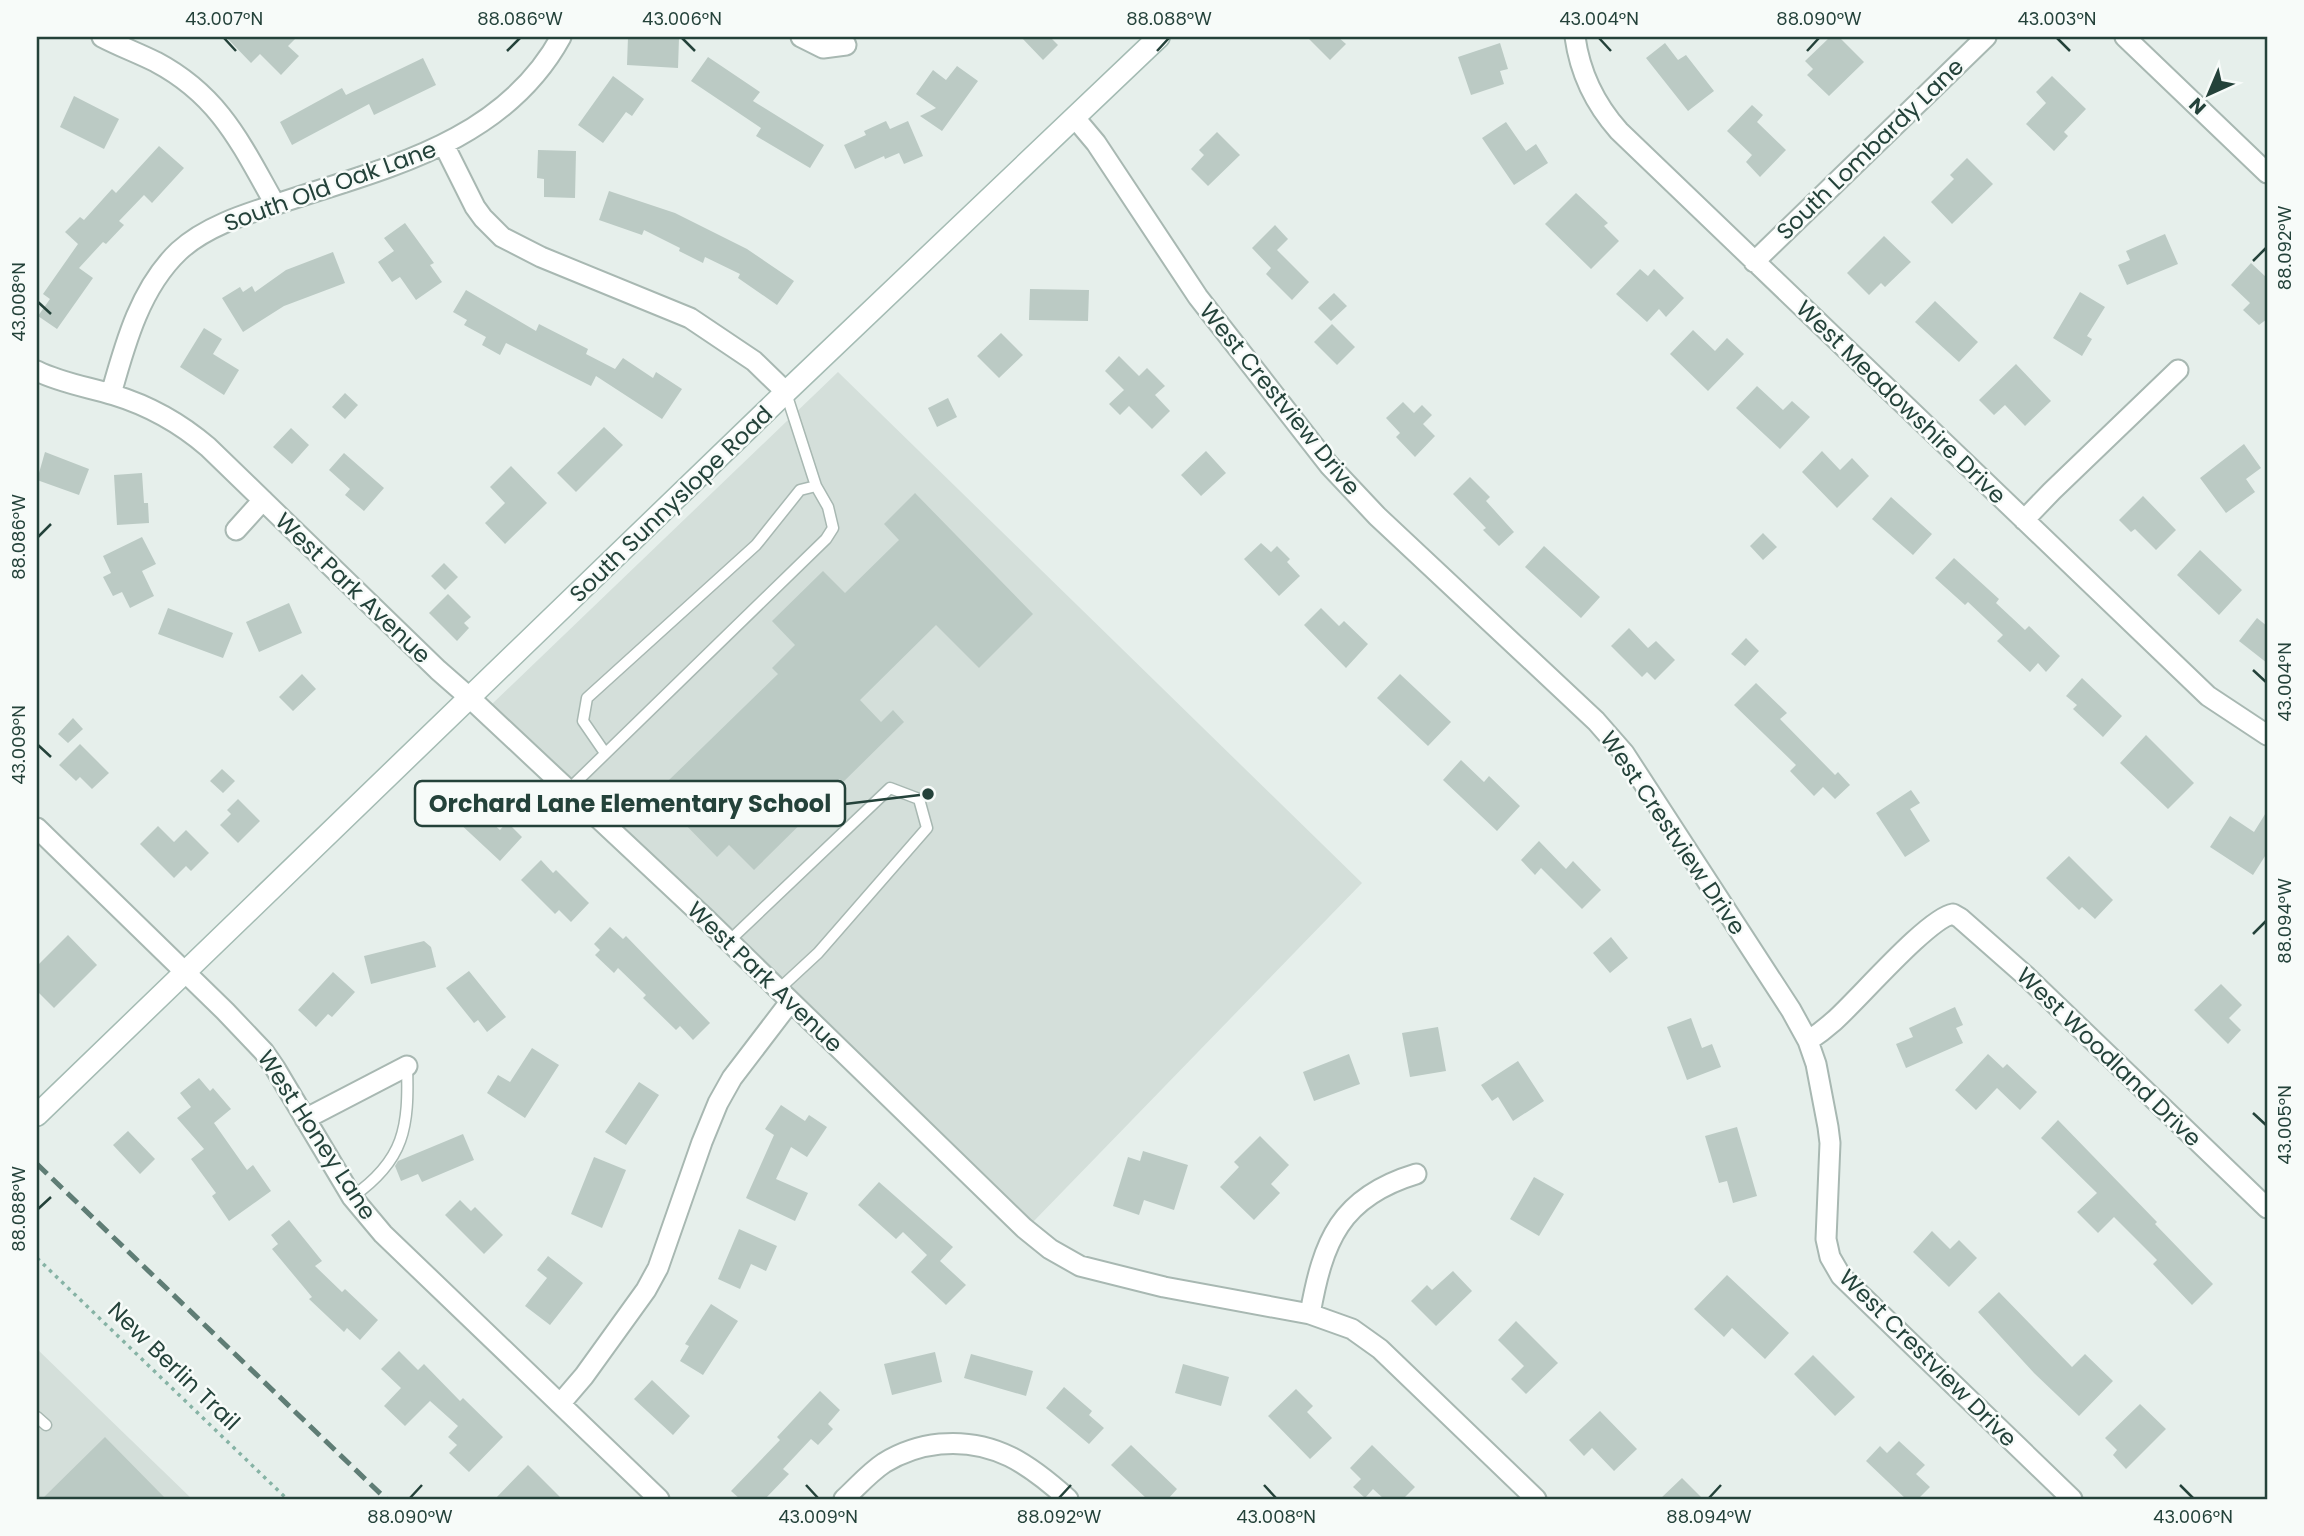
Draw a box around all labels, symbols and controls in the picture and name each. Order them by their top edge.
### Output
text: 43.007°N [185,6,263,31]
text: 88.086°W [477,6,563,31]
text: 43.006°N [642,6,722,31]
text: 88.088°W [1126,6,1212,31]
text: 43.004°N [1559,6,1639,31]
text: 88.090°W [1776,6,1862,31]
text: 43.003°N [2018,6,2096,31]
street label: South Lombardy Lane [1769,51,1971,247]
north arrow [2174,60,2244,130]
text: N [2183,91,2212,121]
street label: South Old Oak Lane [219,133,441,239]
text: 88.092°W [2272,205,2297,290]
text: 43.008°N [6,262,31,342]
street label: West Meadowshire Drive [1789,293,2013,511]
street label: West Crestview Drive [1192,296,1368,502]
street label: South Sunnyslope Road [562,398,780,610]
text: 88.086°W [6,494,31,580]
street label: West Park Avenue [268,505,438,671]
text: 43.004°N [2272,642,2297,722]
text: 43.009°N [6,705,31,785]
street label: West Crestview Drive [1593,725,1753,941]
callout: Orchard Lane Elementary School [415,781,845,826]
text: Orchard Lane Elementary School [429,787,831,820]
text: 88.094°W [2272,878,2297,964]
street label: West Park Avenue [680,894,850,1060]
street label: West Woodland Drive [2009,960,2209,1154]
street label: West Honey Lane [250,1044,384,1226]
text: 43.005°N [2272,1085,2297,1165]
text: 88.088°W [6,1166,31,1252]
street label: West Crestview Drive [1832,1262,2024,1454]
street label: New Berlin Trail [101,1295,247,1437]
text: 88.090°W [367,1504,453,1529]
text: 43.009°N [778,1504,858,1529]
text: 88.092°W [1017,1504,1102,1529]
text: 43.008°N [1236,1504,1316,1529]
text: 88.094°W [1666,1504,1752,1529]
text: 43.006°N [2153,1504,2233,1529]

